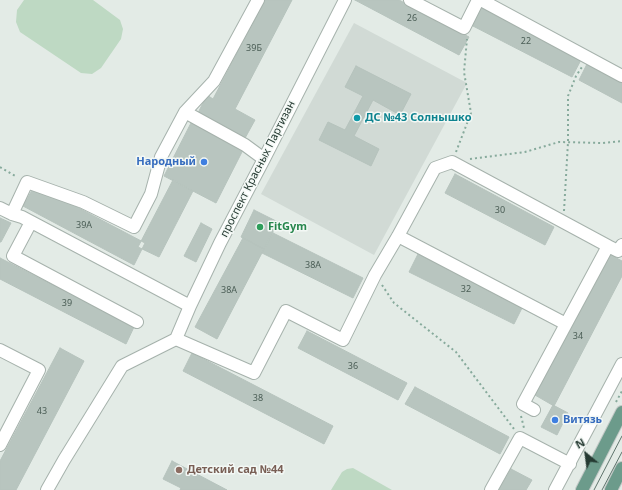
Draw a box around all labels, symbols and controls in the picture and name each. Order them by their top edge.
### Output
house number: 26 [407,13,417,23]
house number: 22 [521,36,531,46]
house number: 39Б [246,43,262,53]
street label: проспект Красных Партизан [218,99,298,239]
place label: ДС №43 Солнышко [365,111,472,125]
marker: ДС №43 Солнышко [352,113,362,123]
place label: Народный [136,155,196,169]
marker: Народный [199,157,209,167]
house number: 30 [495,205,505,215]
house number: 39А [76,220,92,230]
place label: FitGym [268,220,307,234]
marker: FitGym [255,222,265,232]
house number: 38А [305,260,321,270]
house number: 32 [461,284,471,294]
house number: 38А [221,285,237,295]
house number: 39 [62,298,72,308]
house number: 34 [573,331,583,341]
house number: 36 [348,361,358,371]
house number: 38 [253,393,263,403]
house number: 43 [37,406,47,416]
place label: Витязь [563,413,602,427]
marker: Витязь [550,415,560,425]
north arrow [566,434,606,474]
text: N [572,434,587,452]
place label: Детский сад №44 [187,463,284,477]
marker: Детский сад №44 [174,465,184,475]

